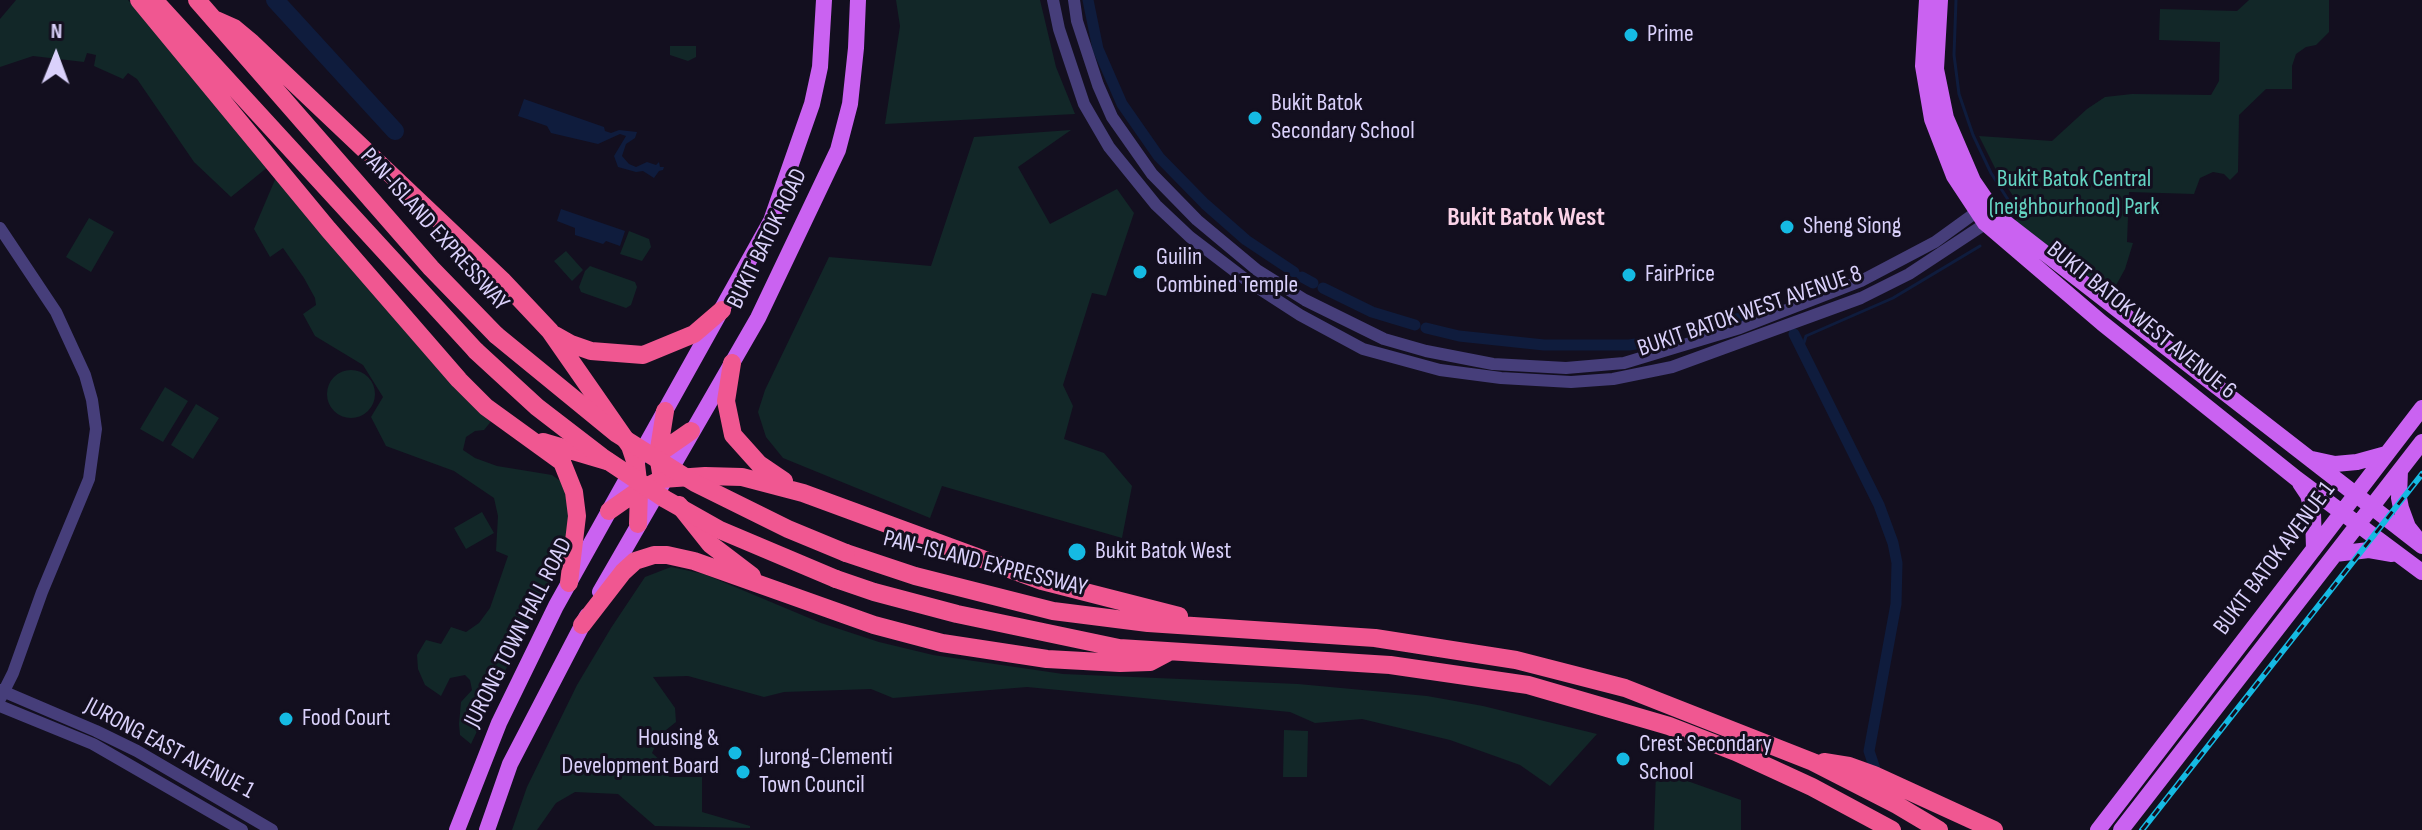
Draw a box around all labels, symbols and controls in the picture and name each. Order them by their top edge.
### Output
north arrow [16,16,96,96]
text: N [50,18,63,45]
place label: Prime [1647,21,1694,49]
marker: Prime [1622,26,1640,44]
place label: Bukit Batok Secondary School [1271,90,1415,146]
marker: Bukit Batok Secondary School [1246,109,1264,127]
street label: PAN-ISLAND EXPRESSWAY [353,143,515,317]
street label: BUKIT BATOK ROAD [722,164,814,314]
park label: Bukit Batok Central (neighbourhood) Park [1989,166,2159,222]
district label: Bukit Batok West [1447,202,1605,234]
place label: Sheng Siong [1803,213,1901,241]
marker: Sheng Siong [1778,218,1796,236]
street label: BUKIT BATOK WEST AVENUE 6 [2041,236,2241,406]
place label: Guilin Combined Temple [1156,244,1298,300]
street label: BUKIT BATOK WEST AVENUE 8 [1634,260,1866,364]
place label: FairPrice [1645,261,1715,289]
marker: Guilin Combined Temple [1131,263,1149,281]
marker: FairPrice [1620,266,1638,284]
street label: BUKIT BATOK AVENUE 1 [2208,477,2342,641]
street label: PAN-ISLAND EXPRESSWAY [880,525,1090,603]
street label: JURONG TOWN HALL ROAD [459,533,579,733]
place label: Bukit Batok West [1095,538,1231,566]
marker: Bukit Batok West [1066,541,1088,563]
street label: JURONG EAST AVENUE 1 [79,692,259,806]
place label: Food Court [302,705,390,733]
marker: Food Court [277,710,295,728]
place label: Housing & Development Board [562,725,719,781]
place label: Crest Secondary School [1639,731,1772,787]
marker: Housing & Development Board [726,744,744,762]
place label: Jurong-Clementi Town Council [759,744,893,800]
marker: Crest Secondary School [1614,750,1632,768]
marker: Jurong-Clementi Town Council [734,763,752,781]

